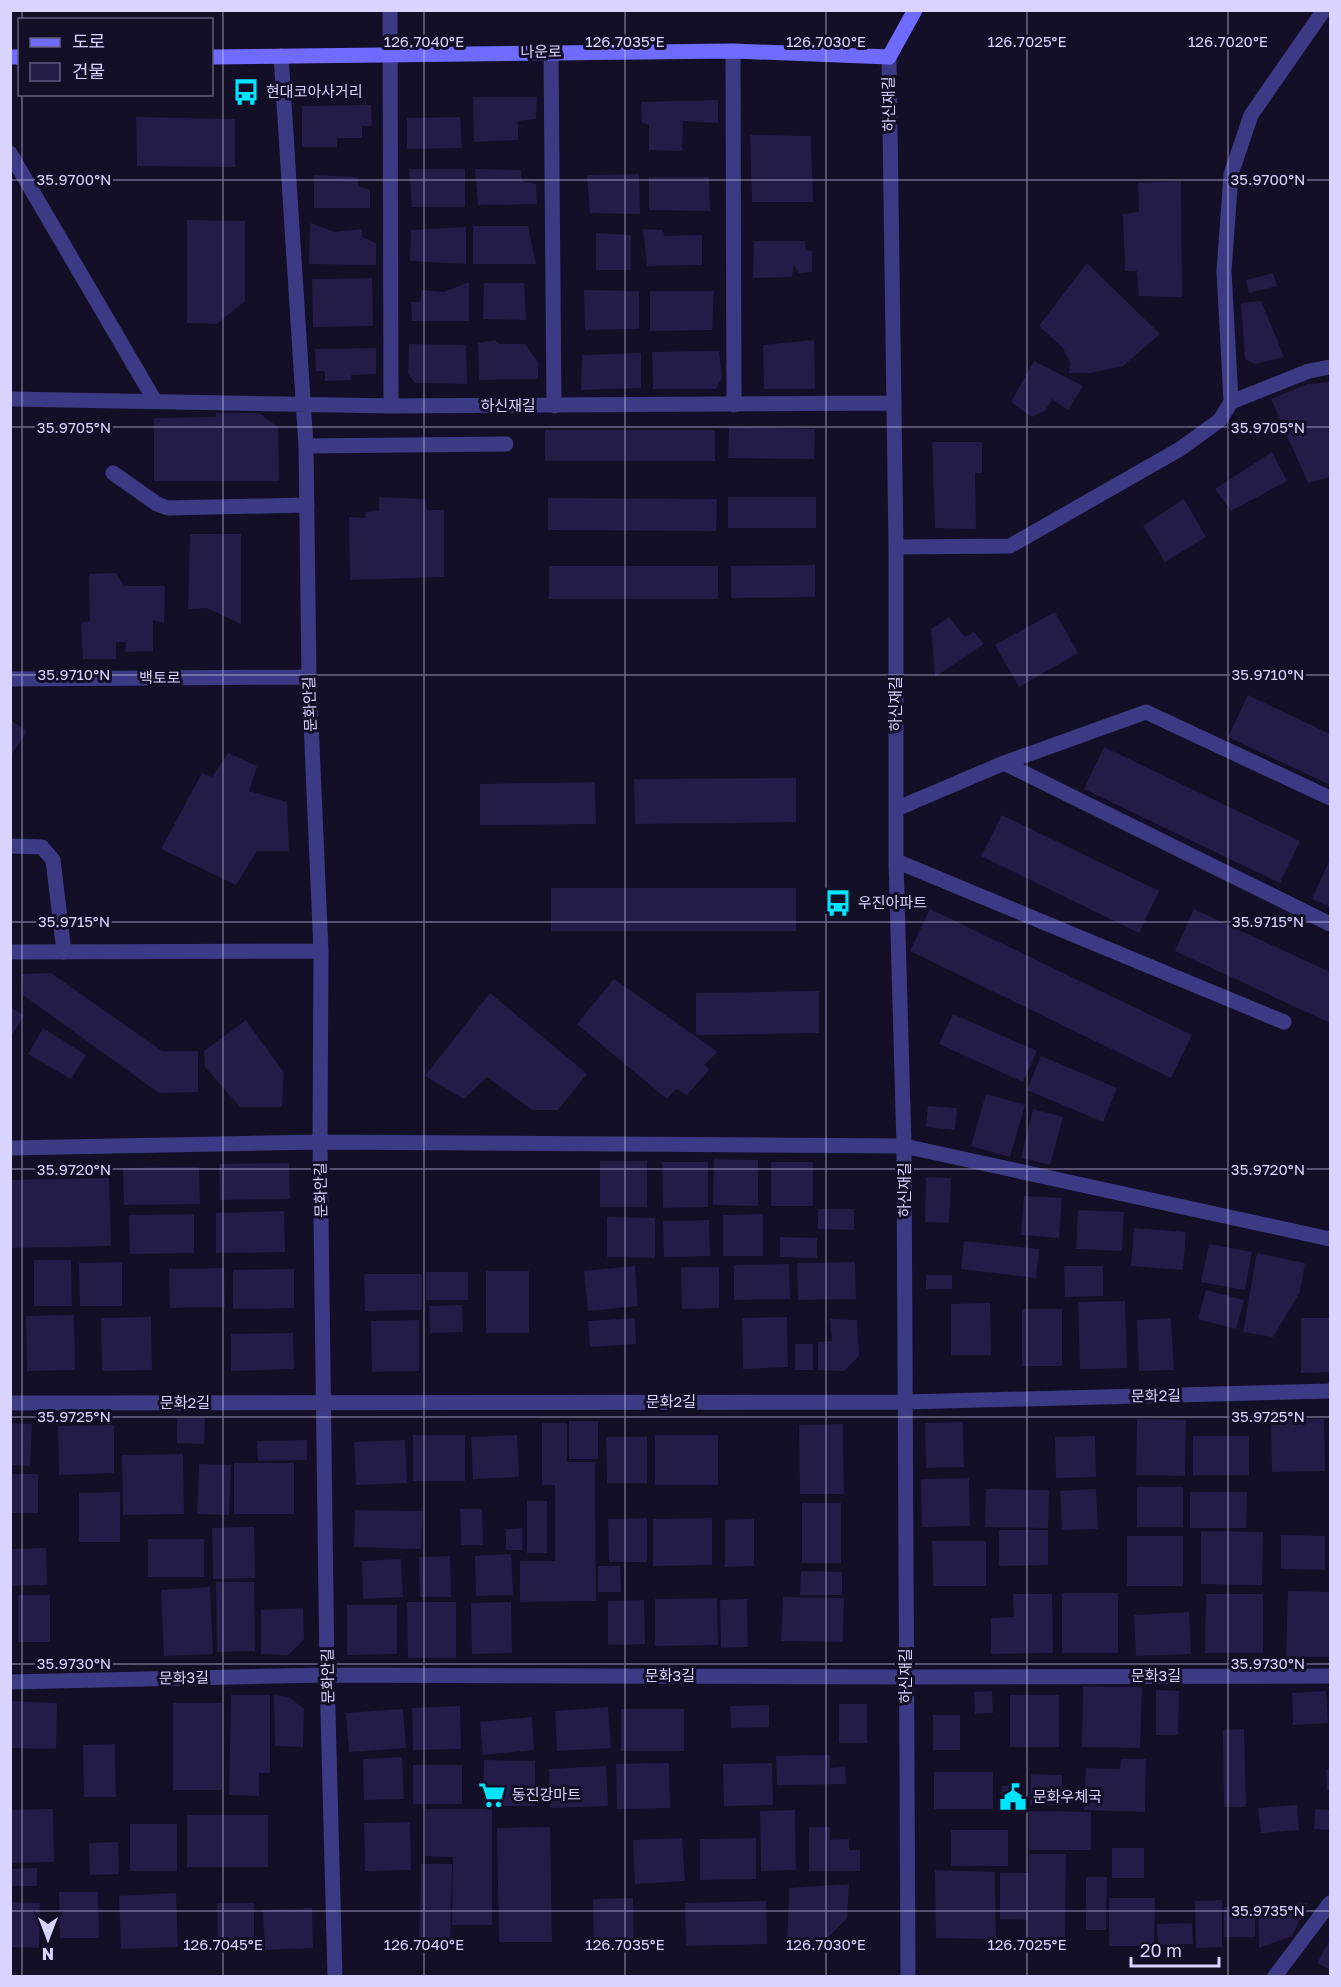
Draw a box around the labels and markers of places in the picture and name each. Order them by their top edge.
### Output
bus stop icon: 현대코아사거리 [231,77,261,107]
place label: 현대코아사거리 [266,82,363,100]
bus stop icon: 우진아파트 [823,888,853,918]
place label: 우진아파트 [858,893,927,911]
supermarket icon: 동진강마트 [477,1780,507,1810]
public building icon: 문화우체국 [998,1782,1028,1812]
place label: 동진강마트 [512,1785,581,1803]
place label: 문화우체국 [1033,1787,1102,1805]

